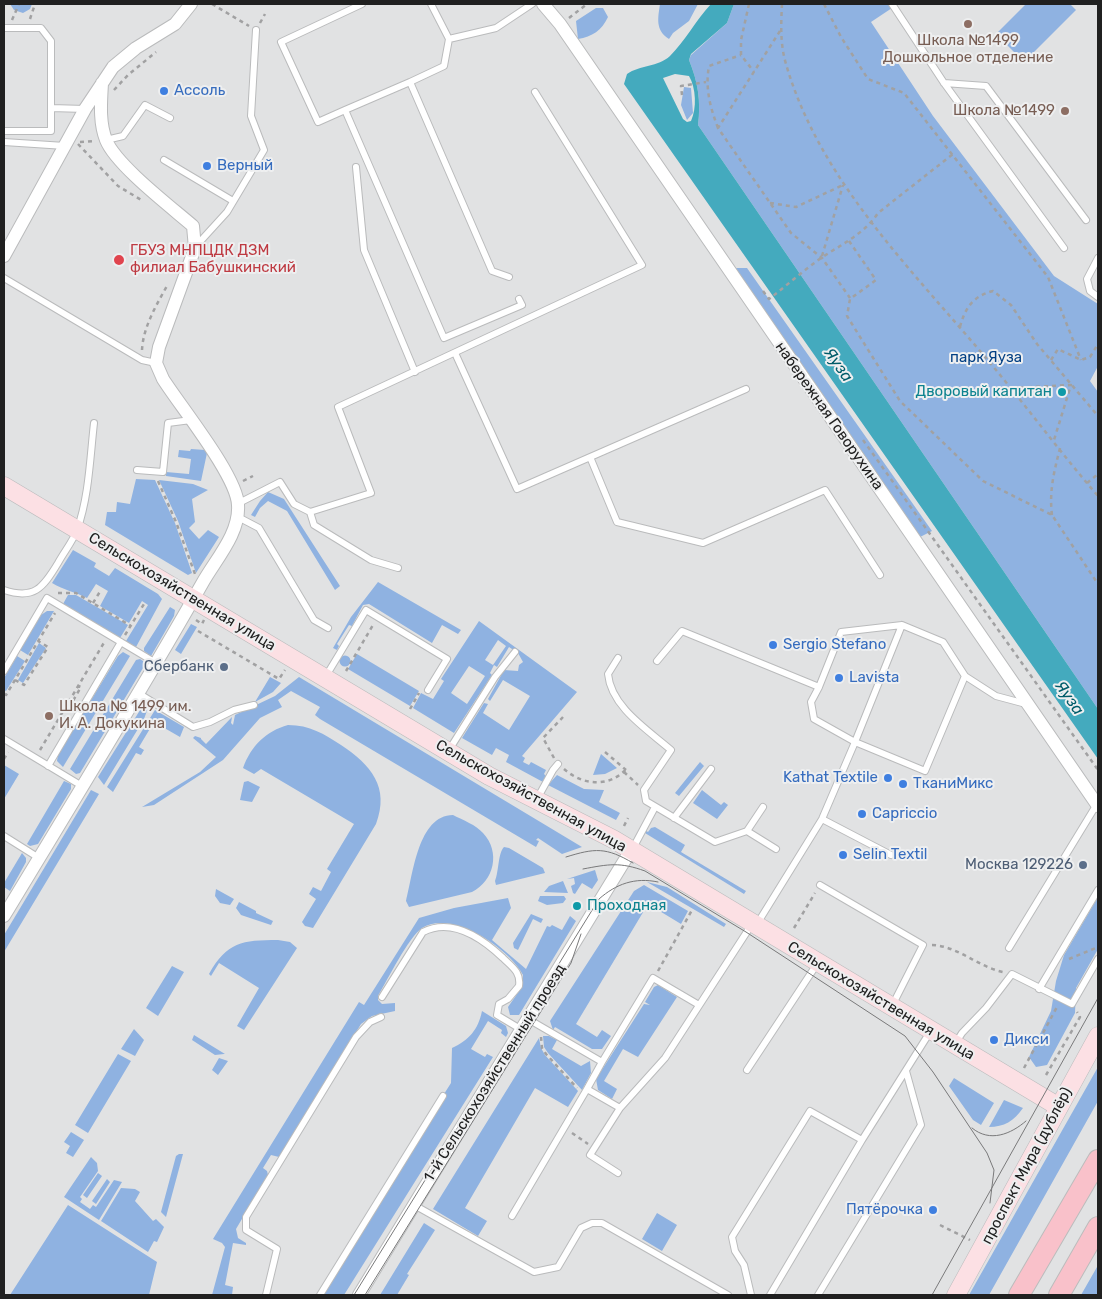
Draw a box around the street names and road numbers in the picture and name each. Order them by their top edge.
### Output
street label: набережная Говорухина [771,339,887,493]
street label: Сельскохозяйственная улица [85,529,279,655]
street label: Сельскохозяйственная улица [433,736,629,856]
street label: Сельскохозяйственная улица [784,938,978,1064]
street label: 1-й Сельскохозяйственный проезд [420,961,570,1185]
street label: проспект Мира (дублёр) [978,1085,1076,1247]

